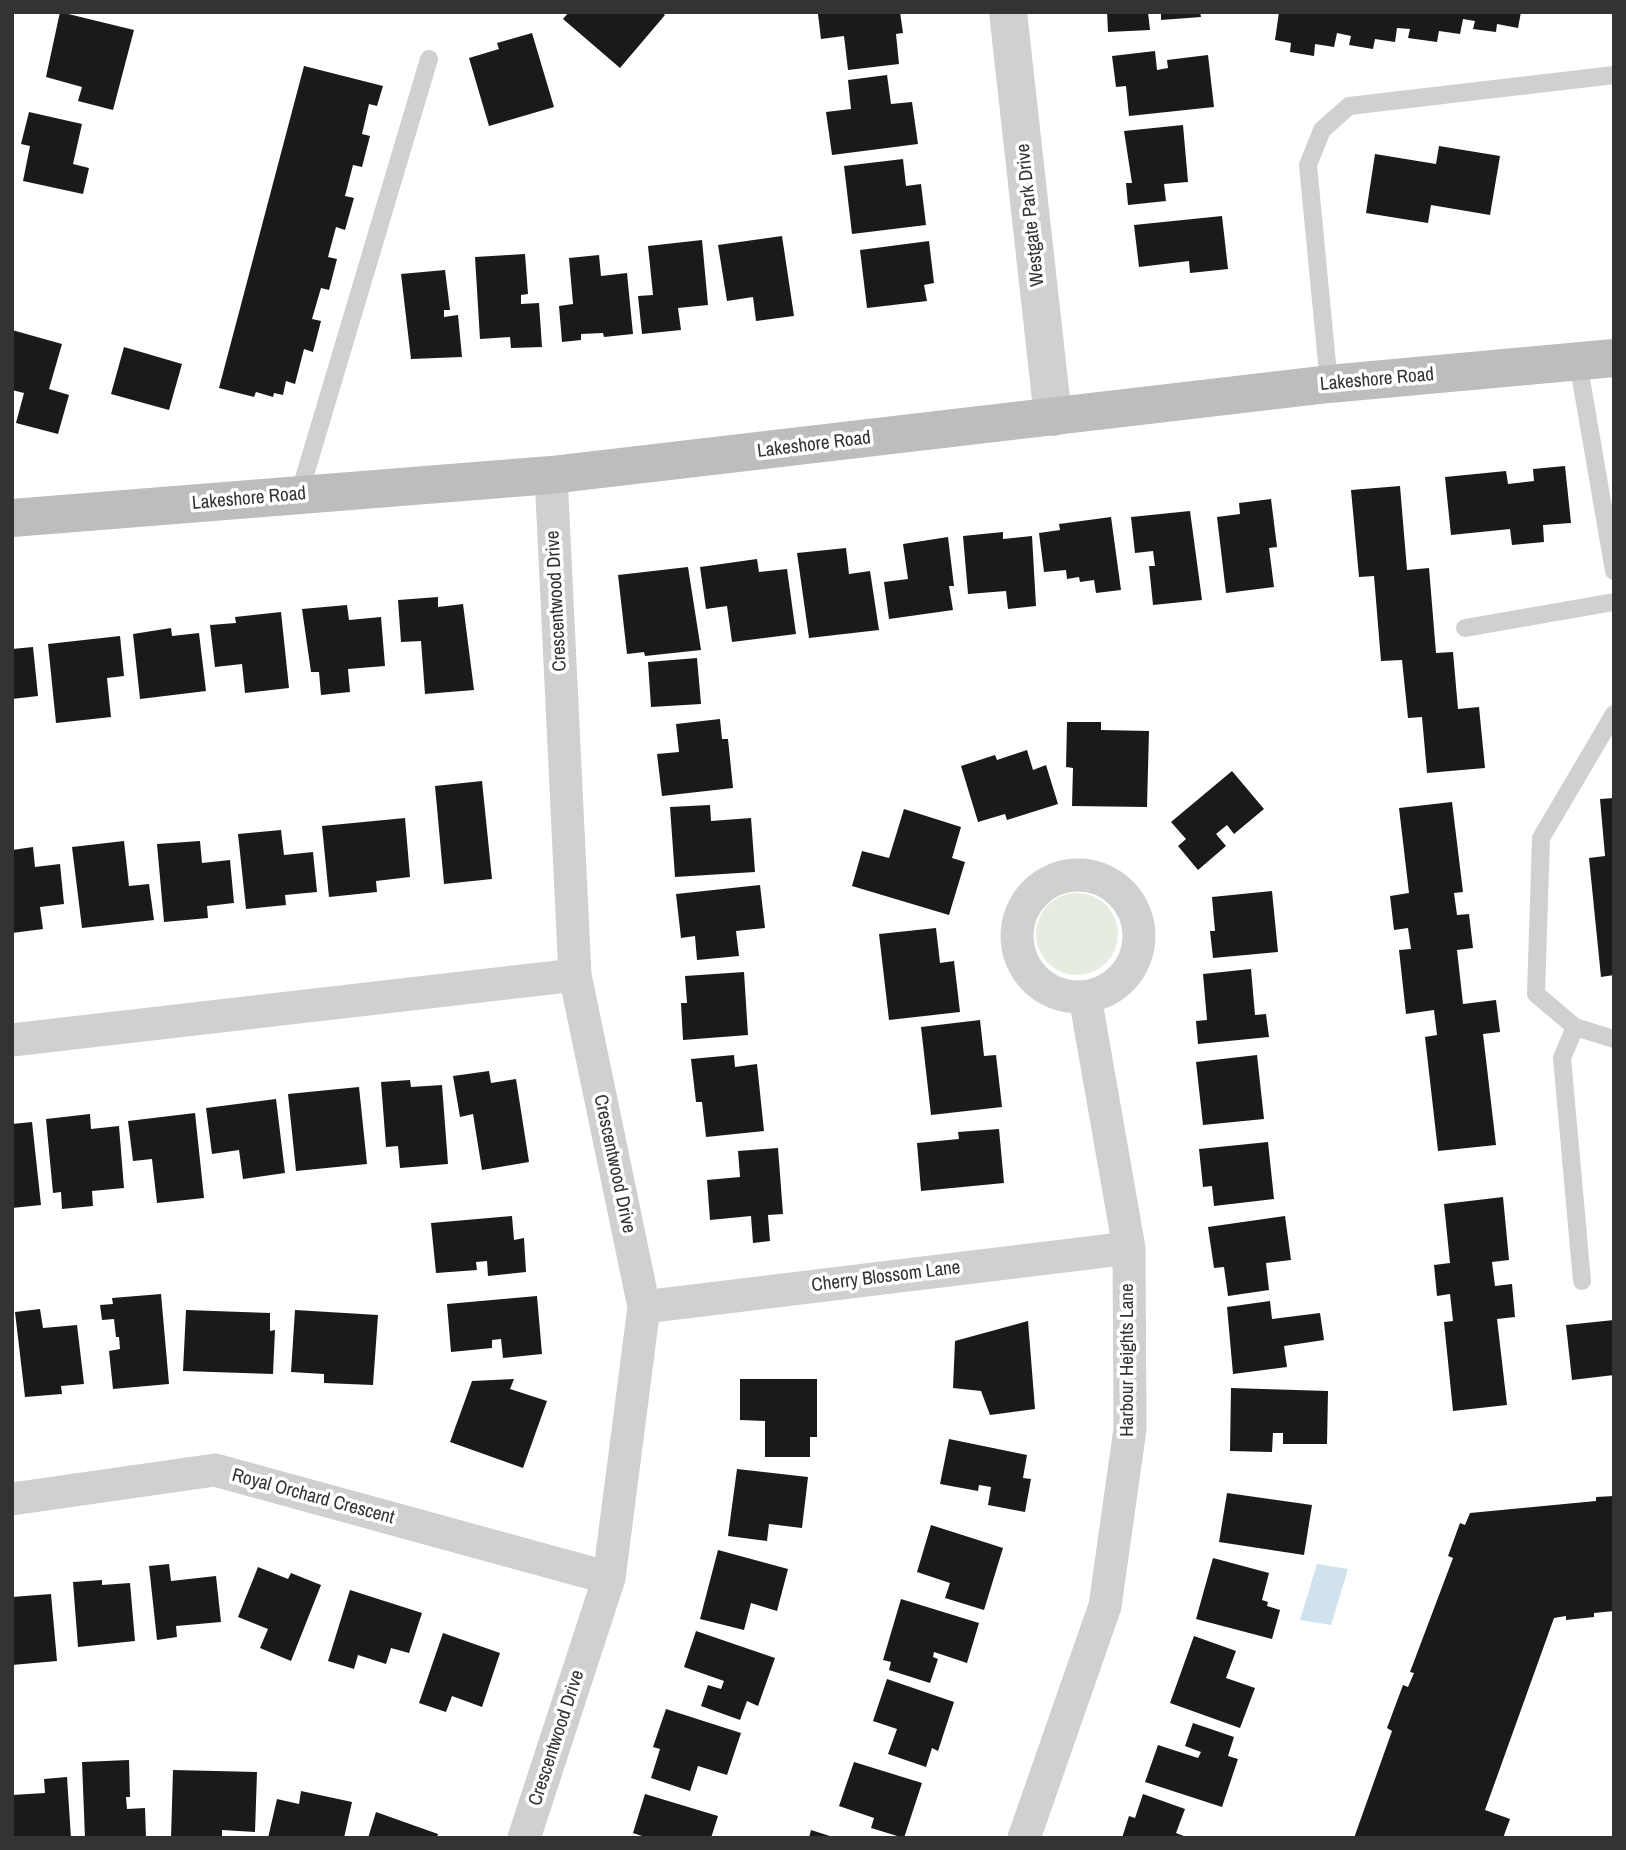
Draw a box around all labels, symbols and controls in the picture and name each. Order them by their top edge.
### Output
street label: Westgate Park Drive [1012,142,1050,288]
street label: Lakeshore Road [1319,364,1435,396]
street label: Lakeshore Road [756,427,872,463]
street label: Lakeshore Road [191,483,307,515]
street label: Crescentwood Drive [542,530,572,672]
street label: Crescentwood Drive [588,1093,640,1235]
street label: Cherry Blossom Lane [810,1257,962,1297]
street label: Harbour Heights Lane [1117,1283,1139,1437]
street label: Royal Orchard Crescent [229,1464,397,1530]
street label: Crescentwood Drive [524,1667,590,1809]

